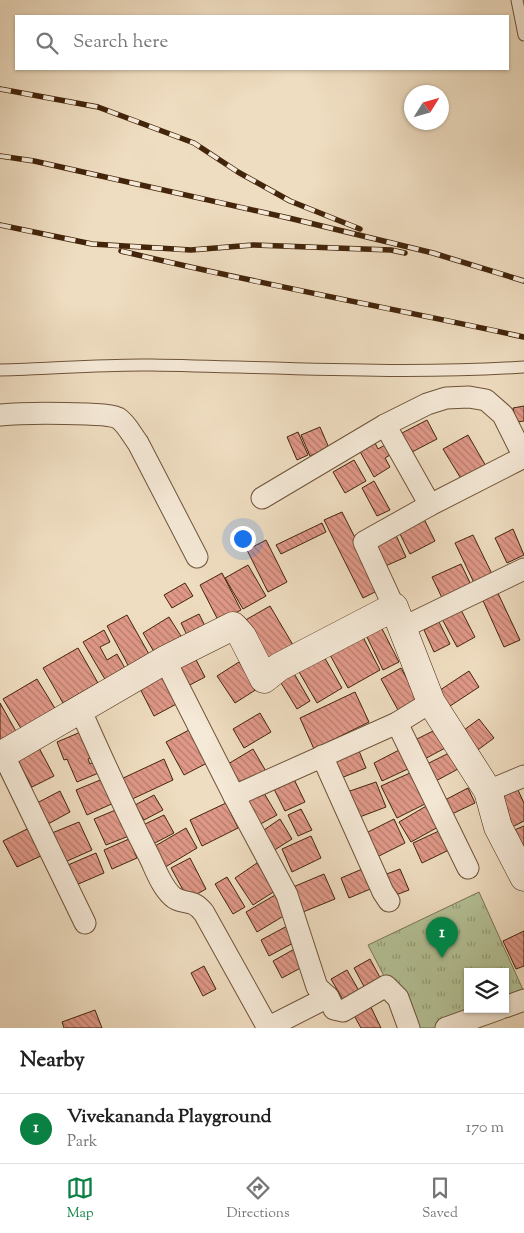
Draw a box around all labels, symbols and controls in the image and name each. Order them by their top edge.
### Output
search box [15,15,509,70]
icon: search [33,29,61,57]
text: Search here [73,29,168,56]
north arrow [404,85,449,130]
your location [230,526,256,552]
pin: 1 [426,917,458,958]
map controls [464,968,509,1013]
button: layers [464,968,509,1013]
text: Nearby [20,1046,85,1076]
text: Vivekananda Playground [67,1104,271,1131]
text: 1 [33,1117,39,1140]
text: 170 m [466,1117,504,1140]
text: Park [67,1131,98,1154]
tab: Map [66,1174,94,1224]
tab: Directions [226,1174,290,1224]
tab: Saved [422,1174,458,1224]

